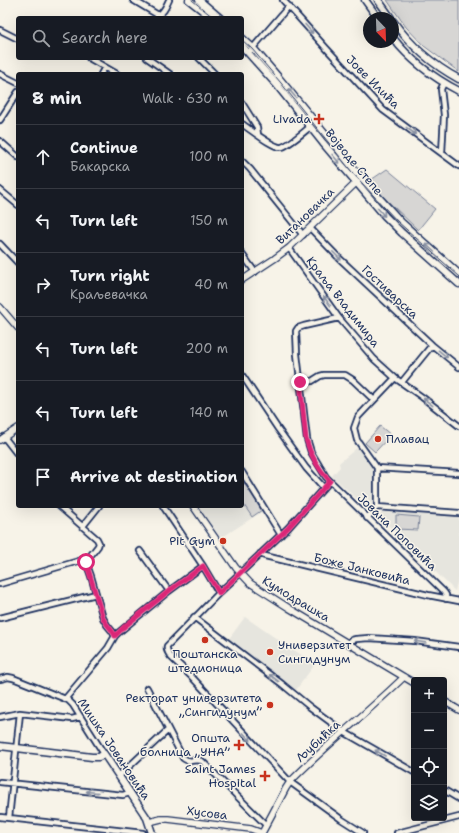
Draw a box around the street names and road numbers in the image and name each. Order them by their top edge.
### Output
street label: Јове Илића [343,52,404,113]
street label: Војводе Степе [322,126,387,199]
street label: Витановачка [272,184,338,248]
street label: Краља Владимира [303,253,384,351]
street label: Гостиварска [358,262,422,323]
street label: Јована Поповића [354,490,441,575]
street label: Боже Јанковића [312,549,412,589]
street label: Кумодрашка [259,573,333,626]
street label: Мишка Јовановића [74,695,154,803]
street label: Љубићка [292,716,344,766]
street label: Хусова [186,803,229,824]

